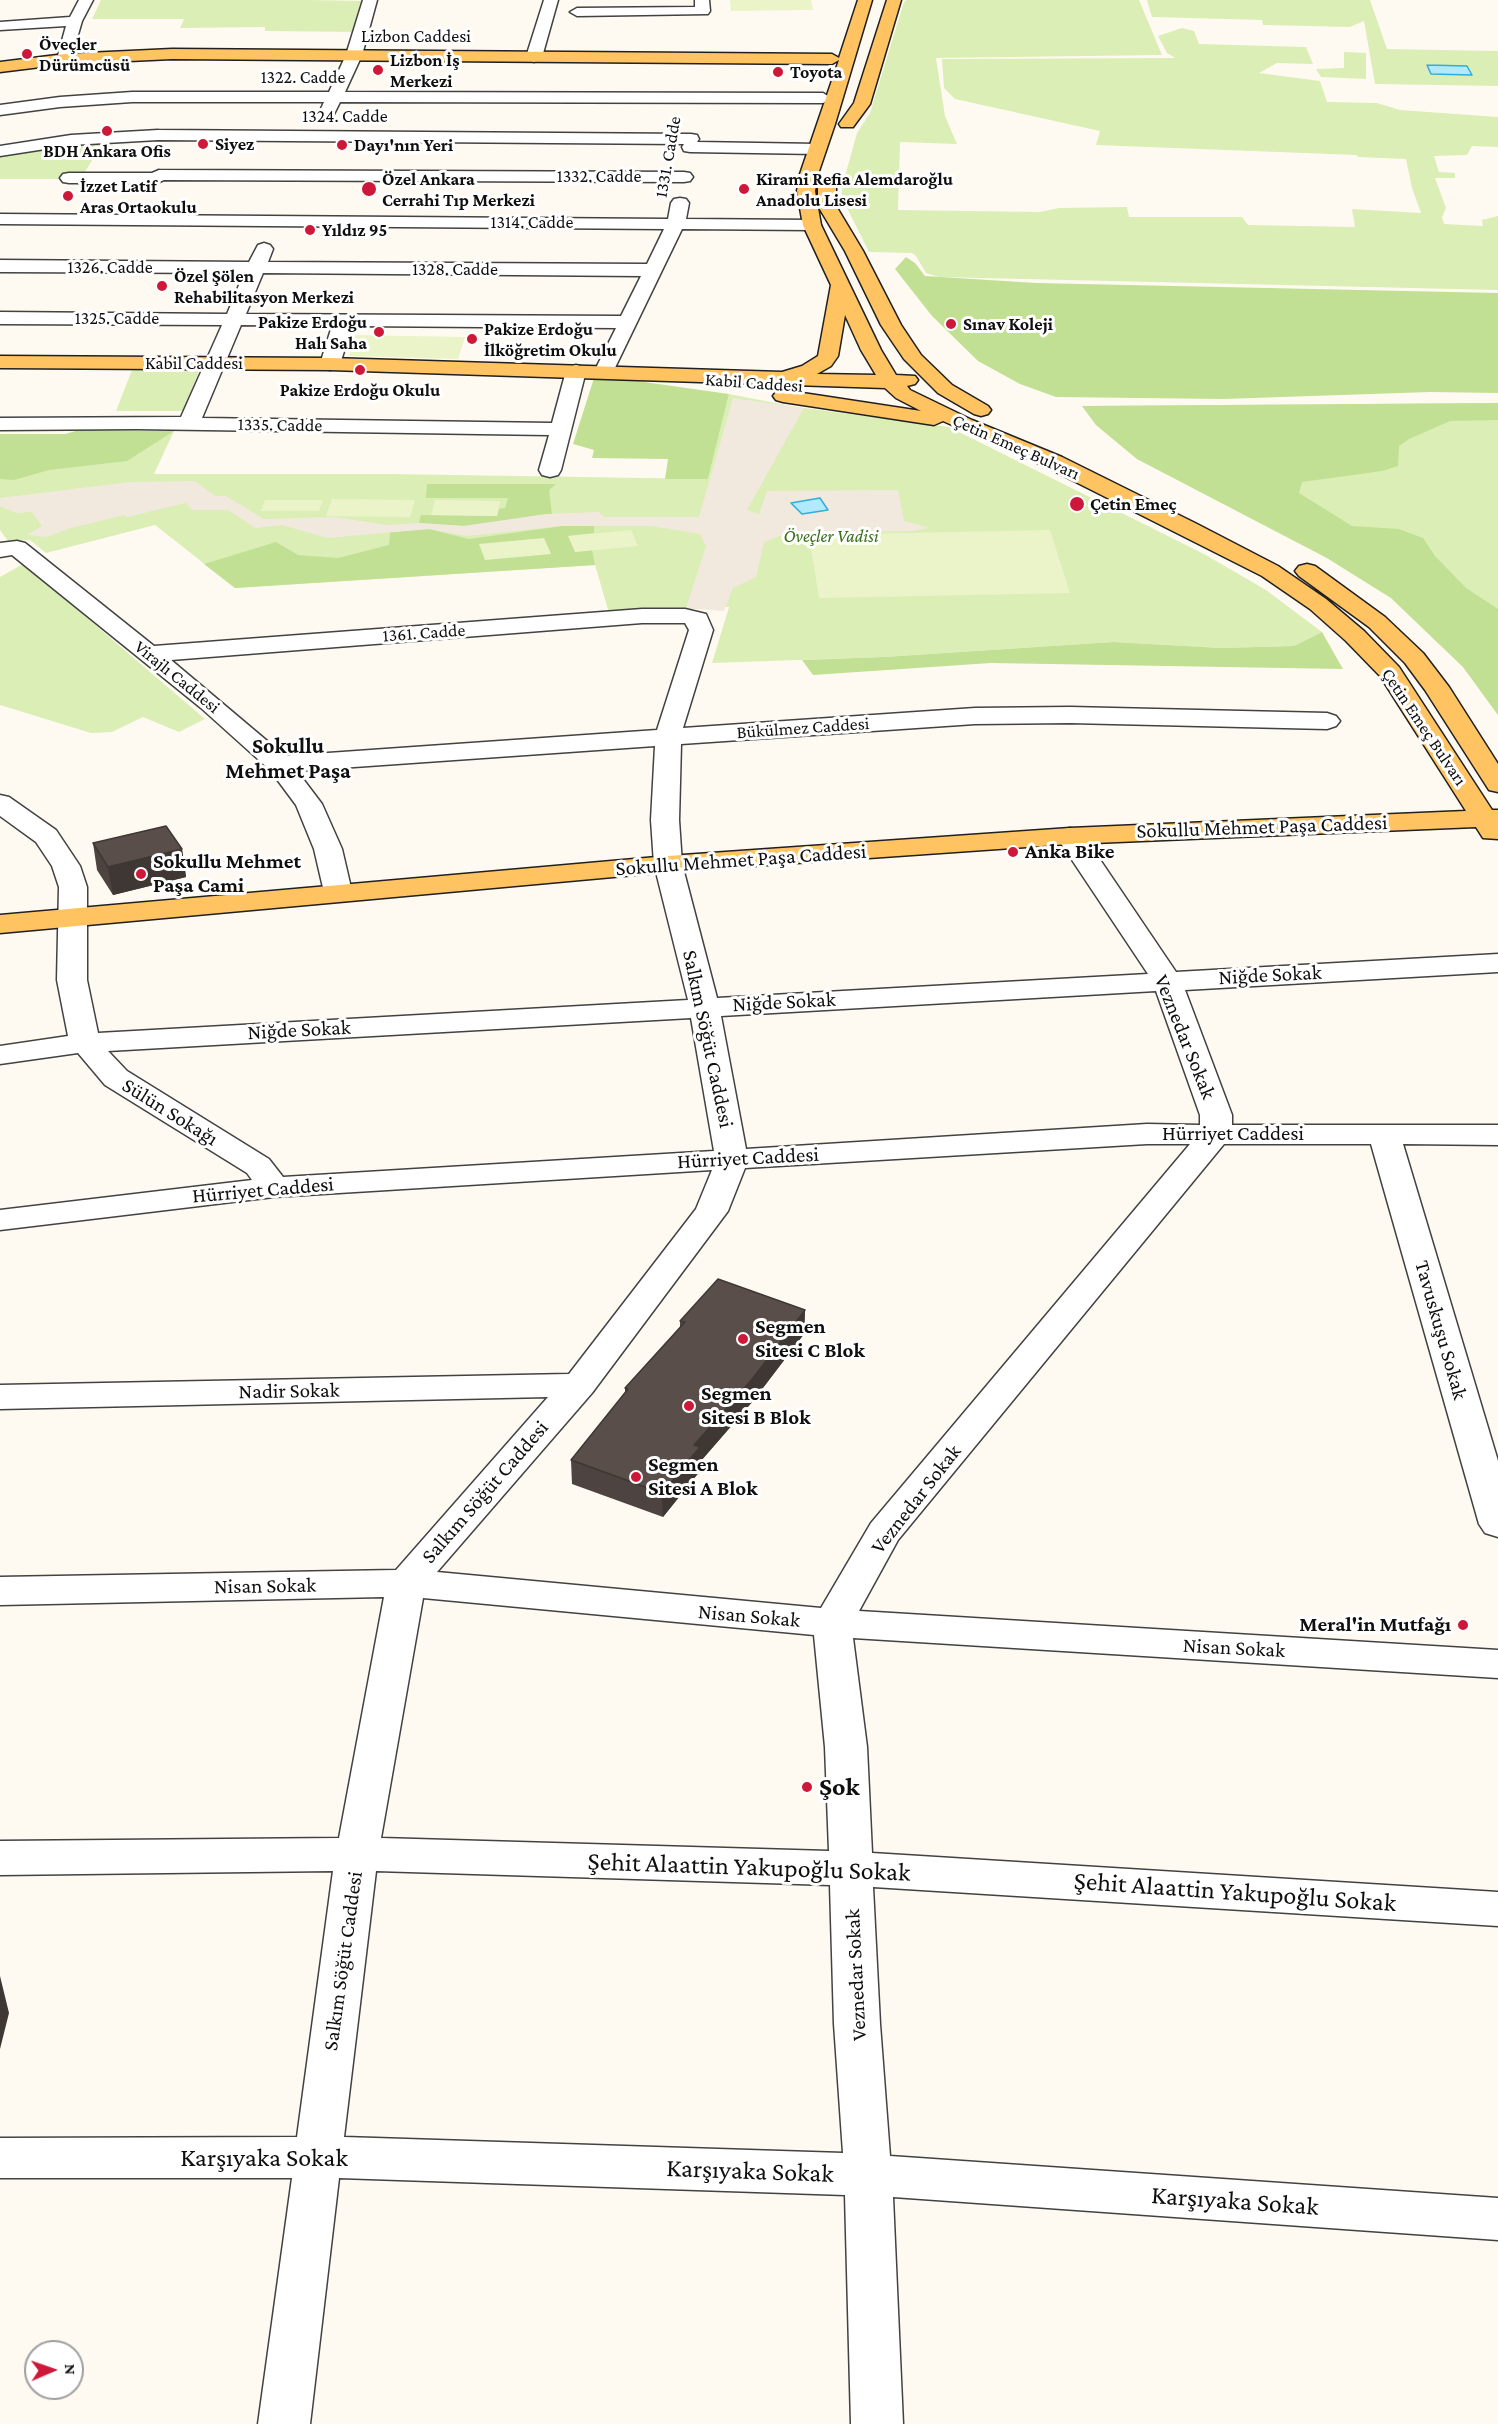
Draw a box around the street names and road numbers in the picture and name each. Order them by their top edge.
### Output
street label: Lizbon Caddesi [361,25,471,47]
street label: 1322. Cadde [261,66,345,88]
street label: 1324. Cadde [302,105,388,127]
street label: 1331. Cadde [650,115,686,199]
street label: 1332. Cadde [557,165,641,187]
street label: 1314. Cadde [491,211,573,233]
street label: 1326. Cadde [67,256,153,278]
street label: 1328. Cadde [412,258,498,280]
street label: 1325. Cadde [75,307,159,329]
street label: Kabil Caddesi [145,352,243,374]
street label: Kabil Caddesi [704,369,804,397]
street label: Çetin Emeç Bulvarı [949,409,1083,485]
street label: 1335. Cadde [238,413,322,437]
street label: 1361. Cadde [382,619,466,647]
street label: Virajlı Caddesi [130,636,224,718]
street label: Çetin Emeç Bulvarı [1377,664,1471,790]
street label: Bükülmez Caddesi [736,713,870,743]
street label: Sokullu Mehmet Paşa Caddesi [1136,810,1388,844]
street label: Sokullu Mehmet Paşa Caddesi [615,839,867,881]
street label: Salkım Söğüt Caddesi [677,948,739,1130]
street label: Niğde Sokak [1218,960,1322,990]
street label: Veznedar Sokak [1149,971,1221,1103]
street label: Niğde Sokak [732,987,836,1017]
street label: Niğde Sokak [247,1015,351,1045]
street label: Sülün Sokağı [117,1073,223,1151]
street label: Hürriyet Caddesi [1162,1121,1304,1147]
street label: Hürriyet Caddesi [676,1142,820,1174]
street label: Hürriyet Caddesi [191,1171,335,1209]
street label: Tavuskuşu Sokak [1409,1257,1473,1403]
street label: Nadir Sokak [238,1378,340,1404]
street label: Salkım Söğüt Caddesi [416,1415,554,1569]
street label: Veznedar Sokak [865,1439,967,1559]
street label: Nisan Sokak [214,1573,316,1599]
street label: Nisan Sokak [697,1599,801,1633]
street label: Nisan Sokak [1182,1633,1286,1663]
street label: Şehit Alaattin Yakupoğlu Sokak [587,1846,911,1888]
street label: Şehit Alaattin Yakupoğlu Sokak [1073,1865,1397,1919]
street label: Salkım Söğüt Caddesi [318,1870,368,2052]
street label: Veznedar Sokak [840,1909,872,2041]
street label: Karşıyaka Sokak [180,2142,348,2174]
street label: Karşıyaka Sokak [666,2152,834,2190]
street label: Karşıyaka Sokak [1150,2180,1320,2222]

